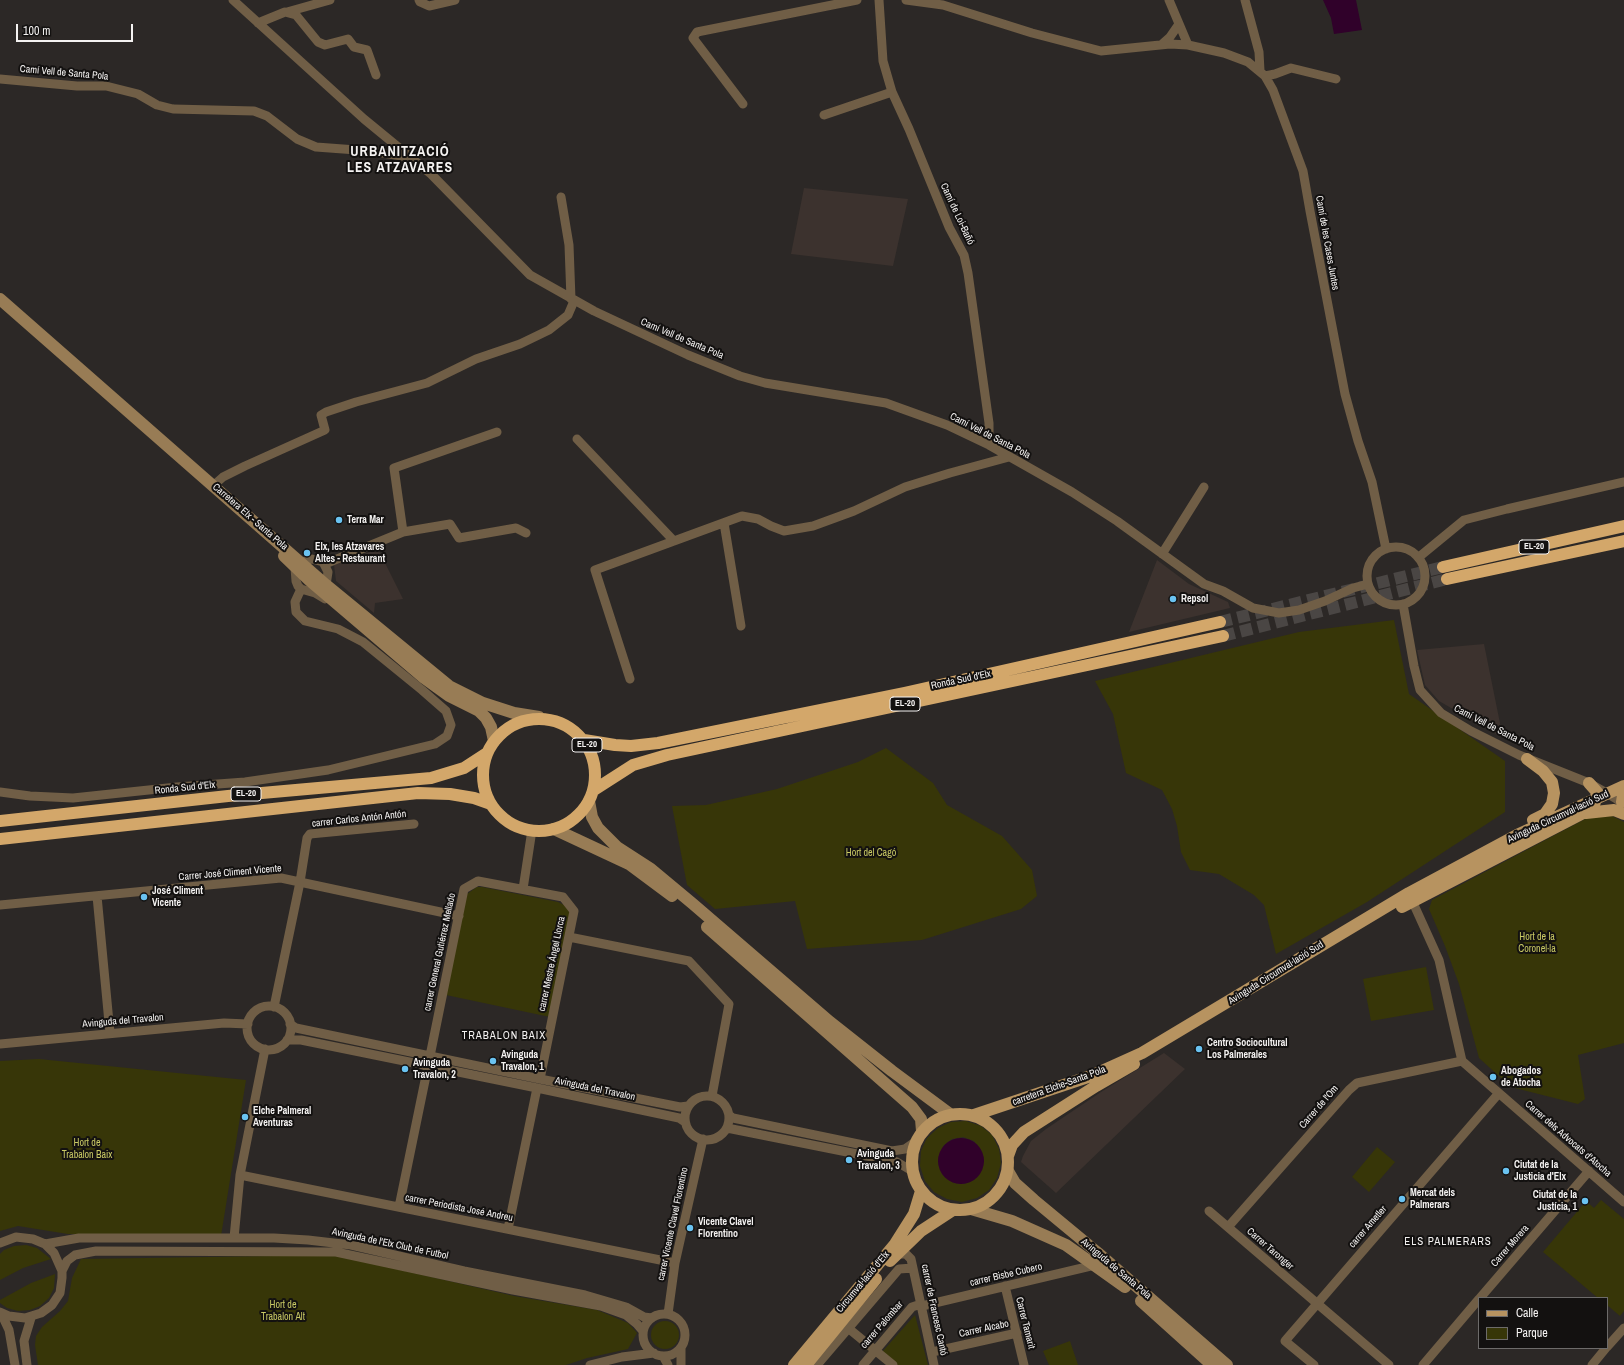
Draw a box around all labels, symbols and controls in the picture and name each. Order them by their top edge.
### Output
scale bar [18,16,135,42]
text: 100 m [23,23,50,39]
street label: Camí Vell de Santa Pola [19,63,109,83]
district label: URBANITZACIÓ LES ATZAVARES [347,144,453,176]
street label: Camí de Loi-Bañó [937,181,977,247]
street label: Camí de les Cases Juntes [1313,195,1341,291]
street label: Camí Vell de Santa Pola [639,316,725,362]
street label: Camí Vell de Santa Pola [948,410,1032,462]
street label: Carretera Elx - Santa Pola [210,481,290,553]
place label: Terra Mar [347,514,384,526]
marker: Terra Mar [334,515,344,525]
road number: EL-20 [1519,540,1549,554]
place label: Elx, les Atzavares Altes - Restaurant [315,541,385,564]
marker: Elx, les Atzavares Altes - Restaurant [302,548,312,558]
place label: Repsol [1181,593,1208,605]
marker: Repsol [1168,594,1178,604]
street label: Ronda Sud d'Elx [930,668,992,692]
road number: EL-20 [890,697,920,711]
street label: Camí Vell de Santa Pola [1452,702,1536,754]
road number: EL-20 [572,738,602,752]
street label: Ronda Sud d'Elx [154,779,216,797]
road number: EL-20 [231,787,261,801]
street label: Avinguda Circumval·lació Sud [1506,788,1610,846]
street label: carrer Carlos Antón Antón [311,808,407,830]
park label: Hort del Cagó [846,847,896,859]
street label: Carrer José Climent Vicente [178,863,282,883]
place label: José Climent Vicente [152,885,203,908]
marker: José Climent Vicente [139,892,149,902]
street label: carrer General Gutiérrez Mellado [422,892,458,1012]
street label: carrer Mestre Ángel Llorca [536,916,568,1012]
park label: Hort de la Coronel·la [1518,931,1556,954]
street label: Avinguda Circumval·lació Sud [1226,939,1326,1007]
street label: Avinguda del Travalon [82,1011,164,1031]
district label: TRABALON BAIX [462,1029,546,1043]
place label: Centro Sociocultural Los Palmerales [1207,1037,1288,1060]
marker: Centro Sociocultural Los Palmerales [1194,1044,1204,1054]
place label: Avinguda Travalon, 1 [501,1049,544,1072]
marker: Avinguda Travalon, 1 [488,1056,498,1066]
place label: Avinguda Travalon, 2 [413,1057,456,1080]
marker: Avinguda Travalon, 2 [400,1064,410,1074]
street label: carretera Elche-Santa Pola [1011,1064,1107,1108]
place label: Abogados de Atocha [1501,1065,1541,1088]
marker: Abogados de Atocha [1488,1072,1498,1082]
street label: Avinguda del Travalon [554,1075,636,1103]
street label: Carrer de l'Om [1297,1083,1341,1131]
street label: Carrer dels Advocats d'Atocha [1522,1098,1614,1180]
place label: Elche Palmeral Aventuras [253,1105,311,1128]
marker: Elche Palmeral Aventuras [240,1112,250,1122]
park label: Hort de Trabalon Baix [62,1137,112,1160]
place label: Avinguda Travalon, 3 [857,1148,900,1172]
marker: Avinguda Travalon, 3 [844,1155,854,1165]
place label: Ciutat de la Justicia d'Elx [1514,1159,1566,1182]
street label: carrer Vicente Clavel Florentino [655,1166,691,1282]
marker: Ciutat de la Justicia d'Elx [1501,1166,1511,1176]
place label: Mercat dels Palmerars [1410,1187,1455,1210]
place label: Ciutat de la Justícia, 1 [1533,1189,1577,1212]
street label: carrer Periodista José Andreu [404,1192,514,1224]
marker: Mercat dels Palmerars [1397,1194,1407,1204]
marker: Ciutat de la Justícia, 1 [1580,1196,1590,1206]
street label: carrer Ametler [1346,1203,1390,1251]
place label: Vicente Clavel Florentino [698,1216,753,1240]
marker: Vicente Clavel Florentino [685,1223,695,1233]
street label: Carrer Morera [1489,1223,1531,1269]
street label: Carrer Taronger [1244,1225,1296,1273]
street label: Avinguda de l'Elx Club de Futbol [331,1226,449,1262]
district label: ELS PALMERARS [1404,1235,1492,1249]
street label: Avinguda de Santa Pola [1078,1236,1154,1302]
street label: Circumval·lació d'Elx [834,1249,892,1315]
street label: carrer Bisbe Cubero [969,1261,1043,1289]
street label: carrer de Francesc Cantó [918,1263,950,1357]
street label: Carrer Tamarit [1013,1296,1037,1350]
legend [1478,1297,1608,1349]
park label: Hort de Trabalon Alt [261,1299,305,1322]
street label: carrer Palombar [858,1299,906,1351]
text: Calle [1516,1305,1538,1321]
street label: Carrer Alcabo [958,1318,1010,1340]
text: Parque [1516,1325,1548,1341]

